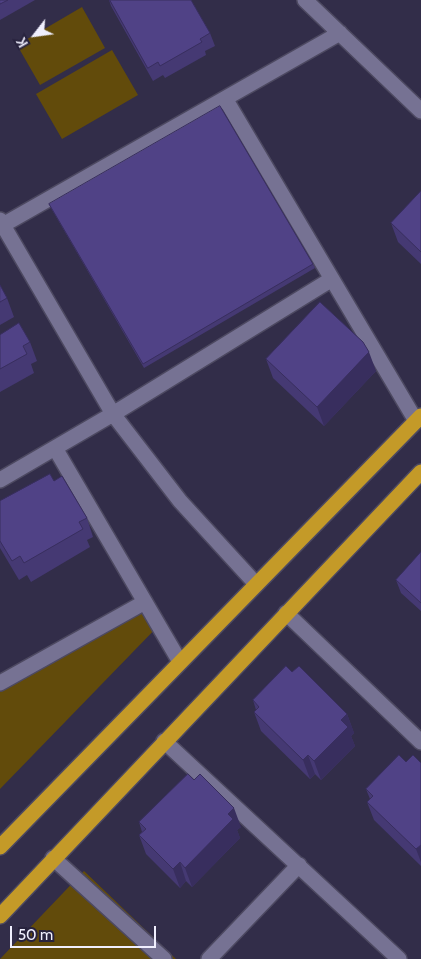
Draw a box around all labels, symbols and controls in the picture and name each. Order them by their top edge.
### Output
north arrow [10,10,60,60]
text: K [12,34,32,51]
scale bar [12,916,159,948]
text: 50 m [18,926,53,944]

